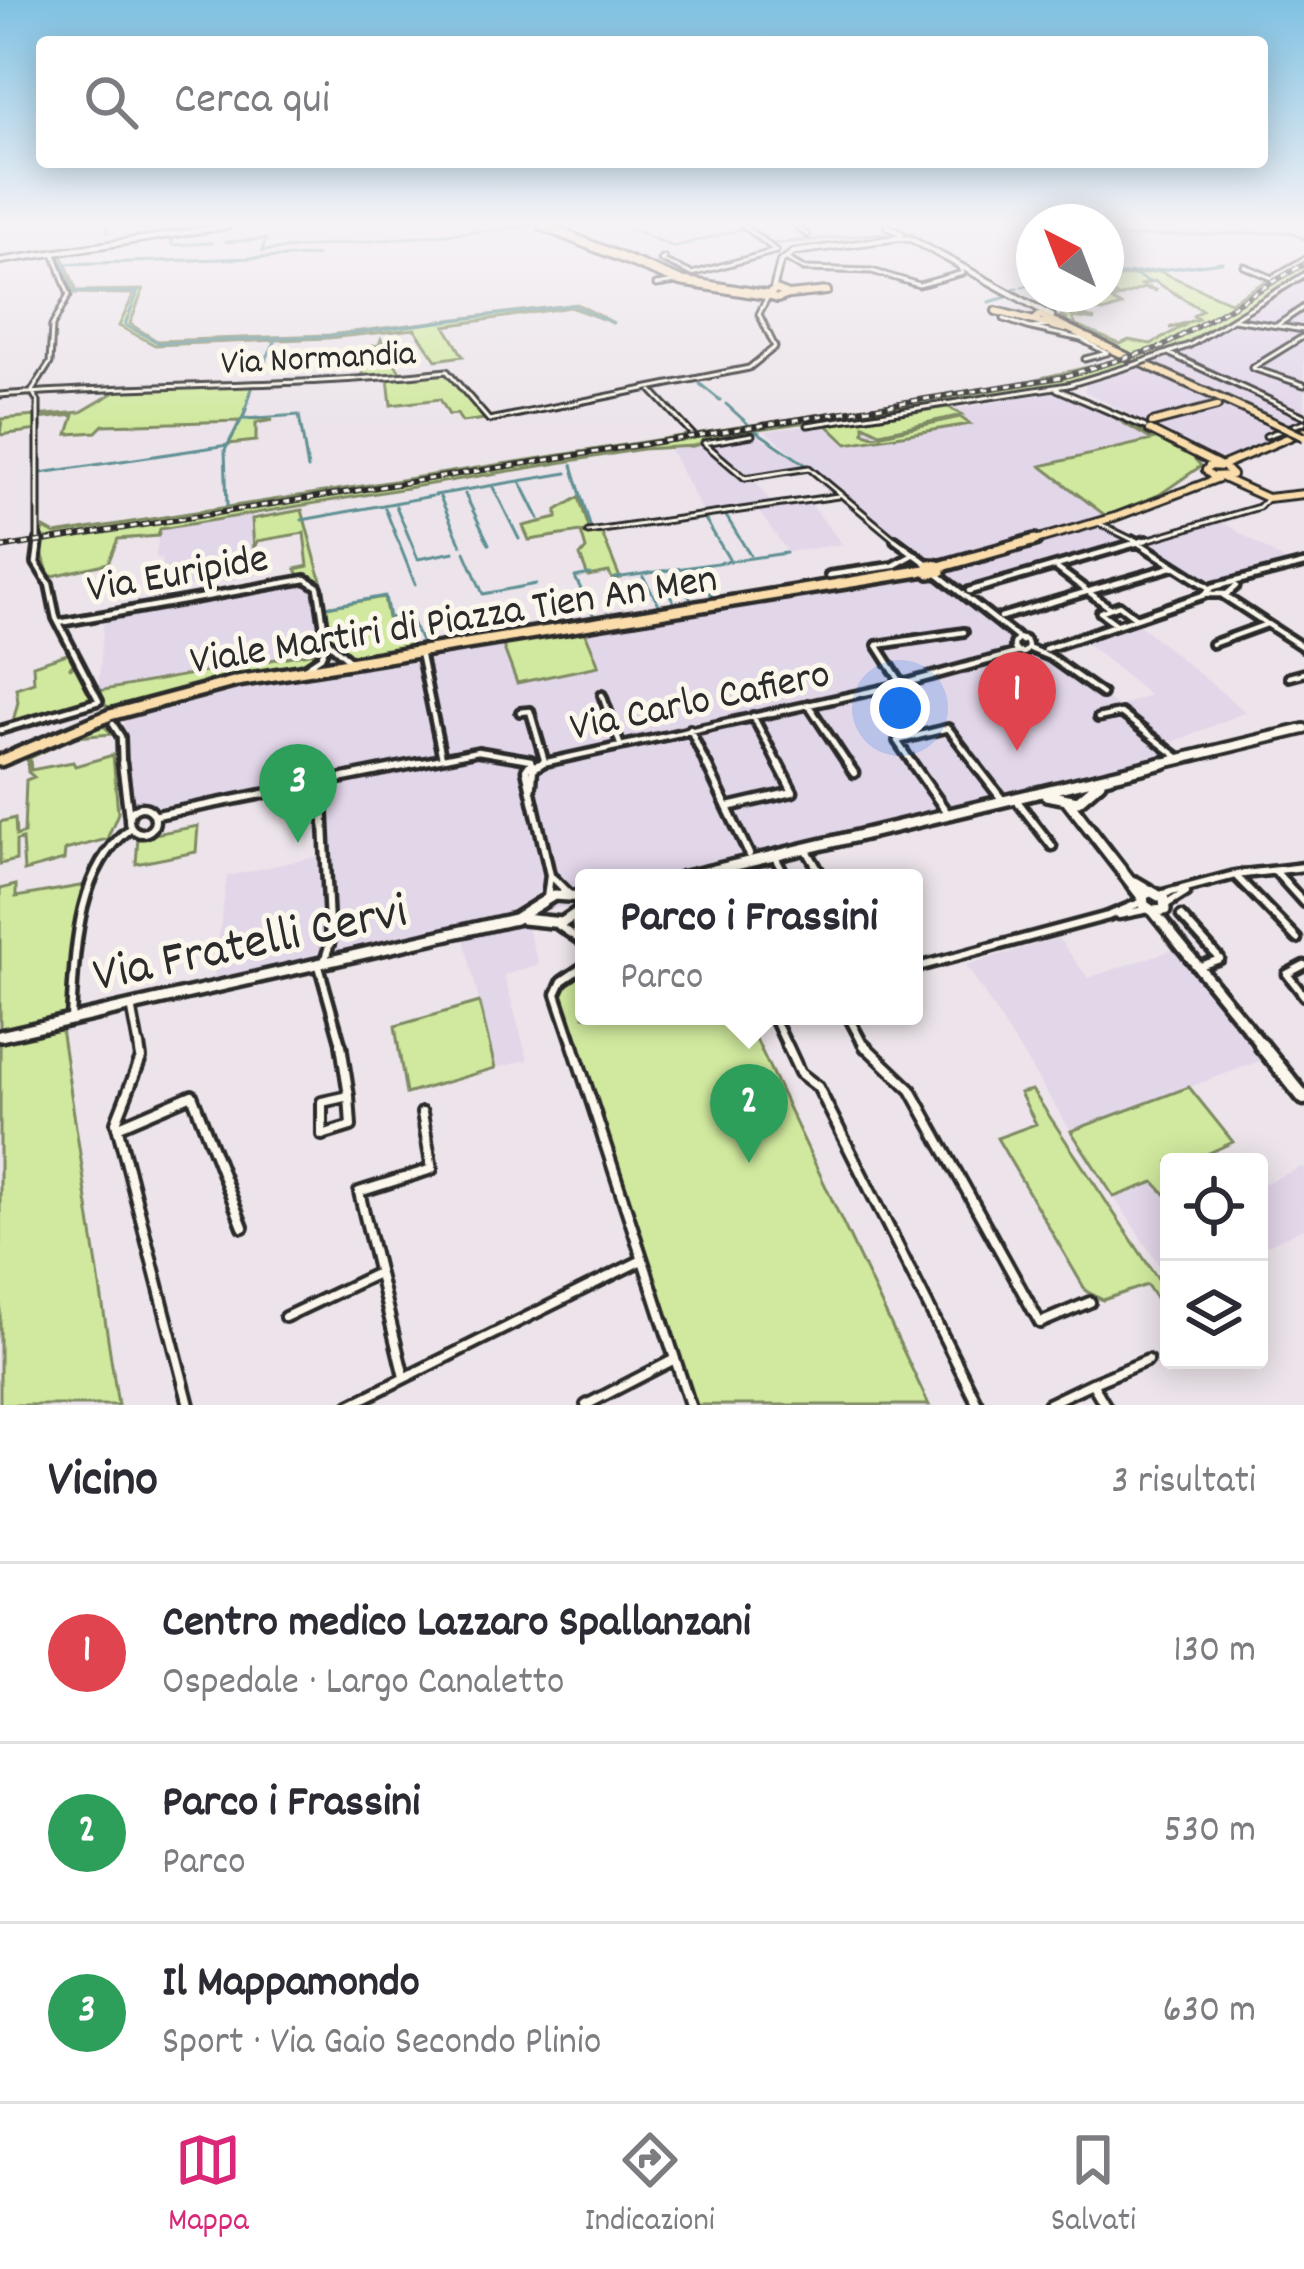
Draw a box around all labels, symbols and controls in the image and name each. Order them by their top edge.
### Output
search box [36,36,1268,168]
icon: search [78,69,144,135]
text: Cerca qui [174,70,330,134]
north arrow [1016,204,1124,312]
street label: Via Normandia [220,330,418,392]
street label: Via Euripide [83,531,273,622]
street label: Viale Martiri di Piazza Tien An Men [186,552,722,694]
street label: Via Carlo Cafiero [565,647,836,761]
pin: 1 [978,652,1056,751]
your location [870,678,930,738]
pin: 3 [259,744,337,843]
popup [575,869,923,1025]
street label: Via Fratelli Cervi [87,878,414,1015]
text: Parco i Frassini [620,888,878,952]
text: Parco [620,952,703,1007]
pin: 2 [710,1064,788,1163]
map controls [1160,1153,1268,1369]
button: locate [1160,1153,1268,1261]
button: layers [1160,1261,1268,1369]
text: Vicino [48,1447,158,1519]
text: 3 risultati [1111,1456,1256,1511]
text: Centro medico Lazzaro Spallanzani [162,1593,751,1657]
text: 1 [83,1625,91,1680]
text: 130 m [1173,1625,1256,1680]
text: Ospedale · Largo Canaletto [162,1657,564,1712]
text: Parco i Frassini [162,1773,420,1837]
text: 2 [78,1805,96,1860]
text: 530 m [1164,1805,1256,1860]
text: Parco [162,1837,246,1892]
text: Il Mappamondo [162,1953,420,2017]
text: 3 [78,1985,96,2040]
text: 630 m [1163,1985,1256,2040]
text: Sport · Via Gaio Secondo Plinio [162,2017,601,2072]
tab: Mappa [168,2127,249,2246]
tab: Indicazioni [585,2127,715,2246]
tab: Salvati [1051,2127,1136,2246]

